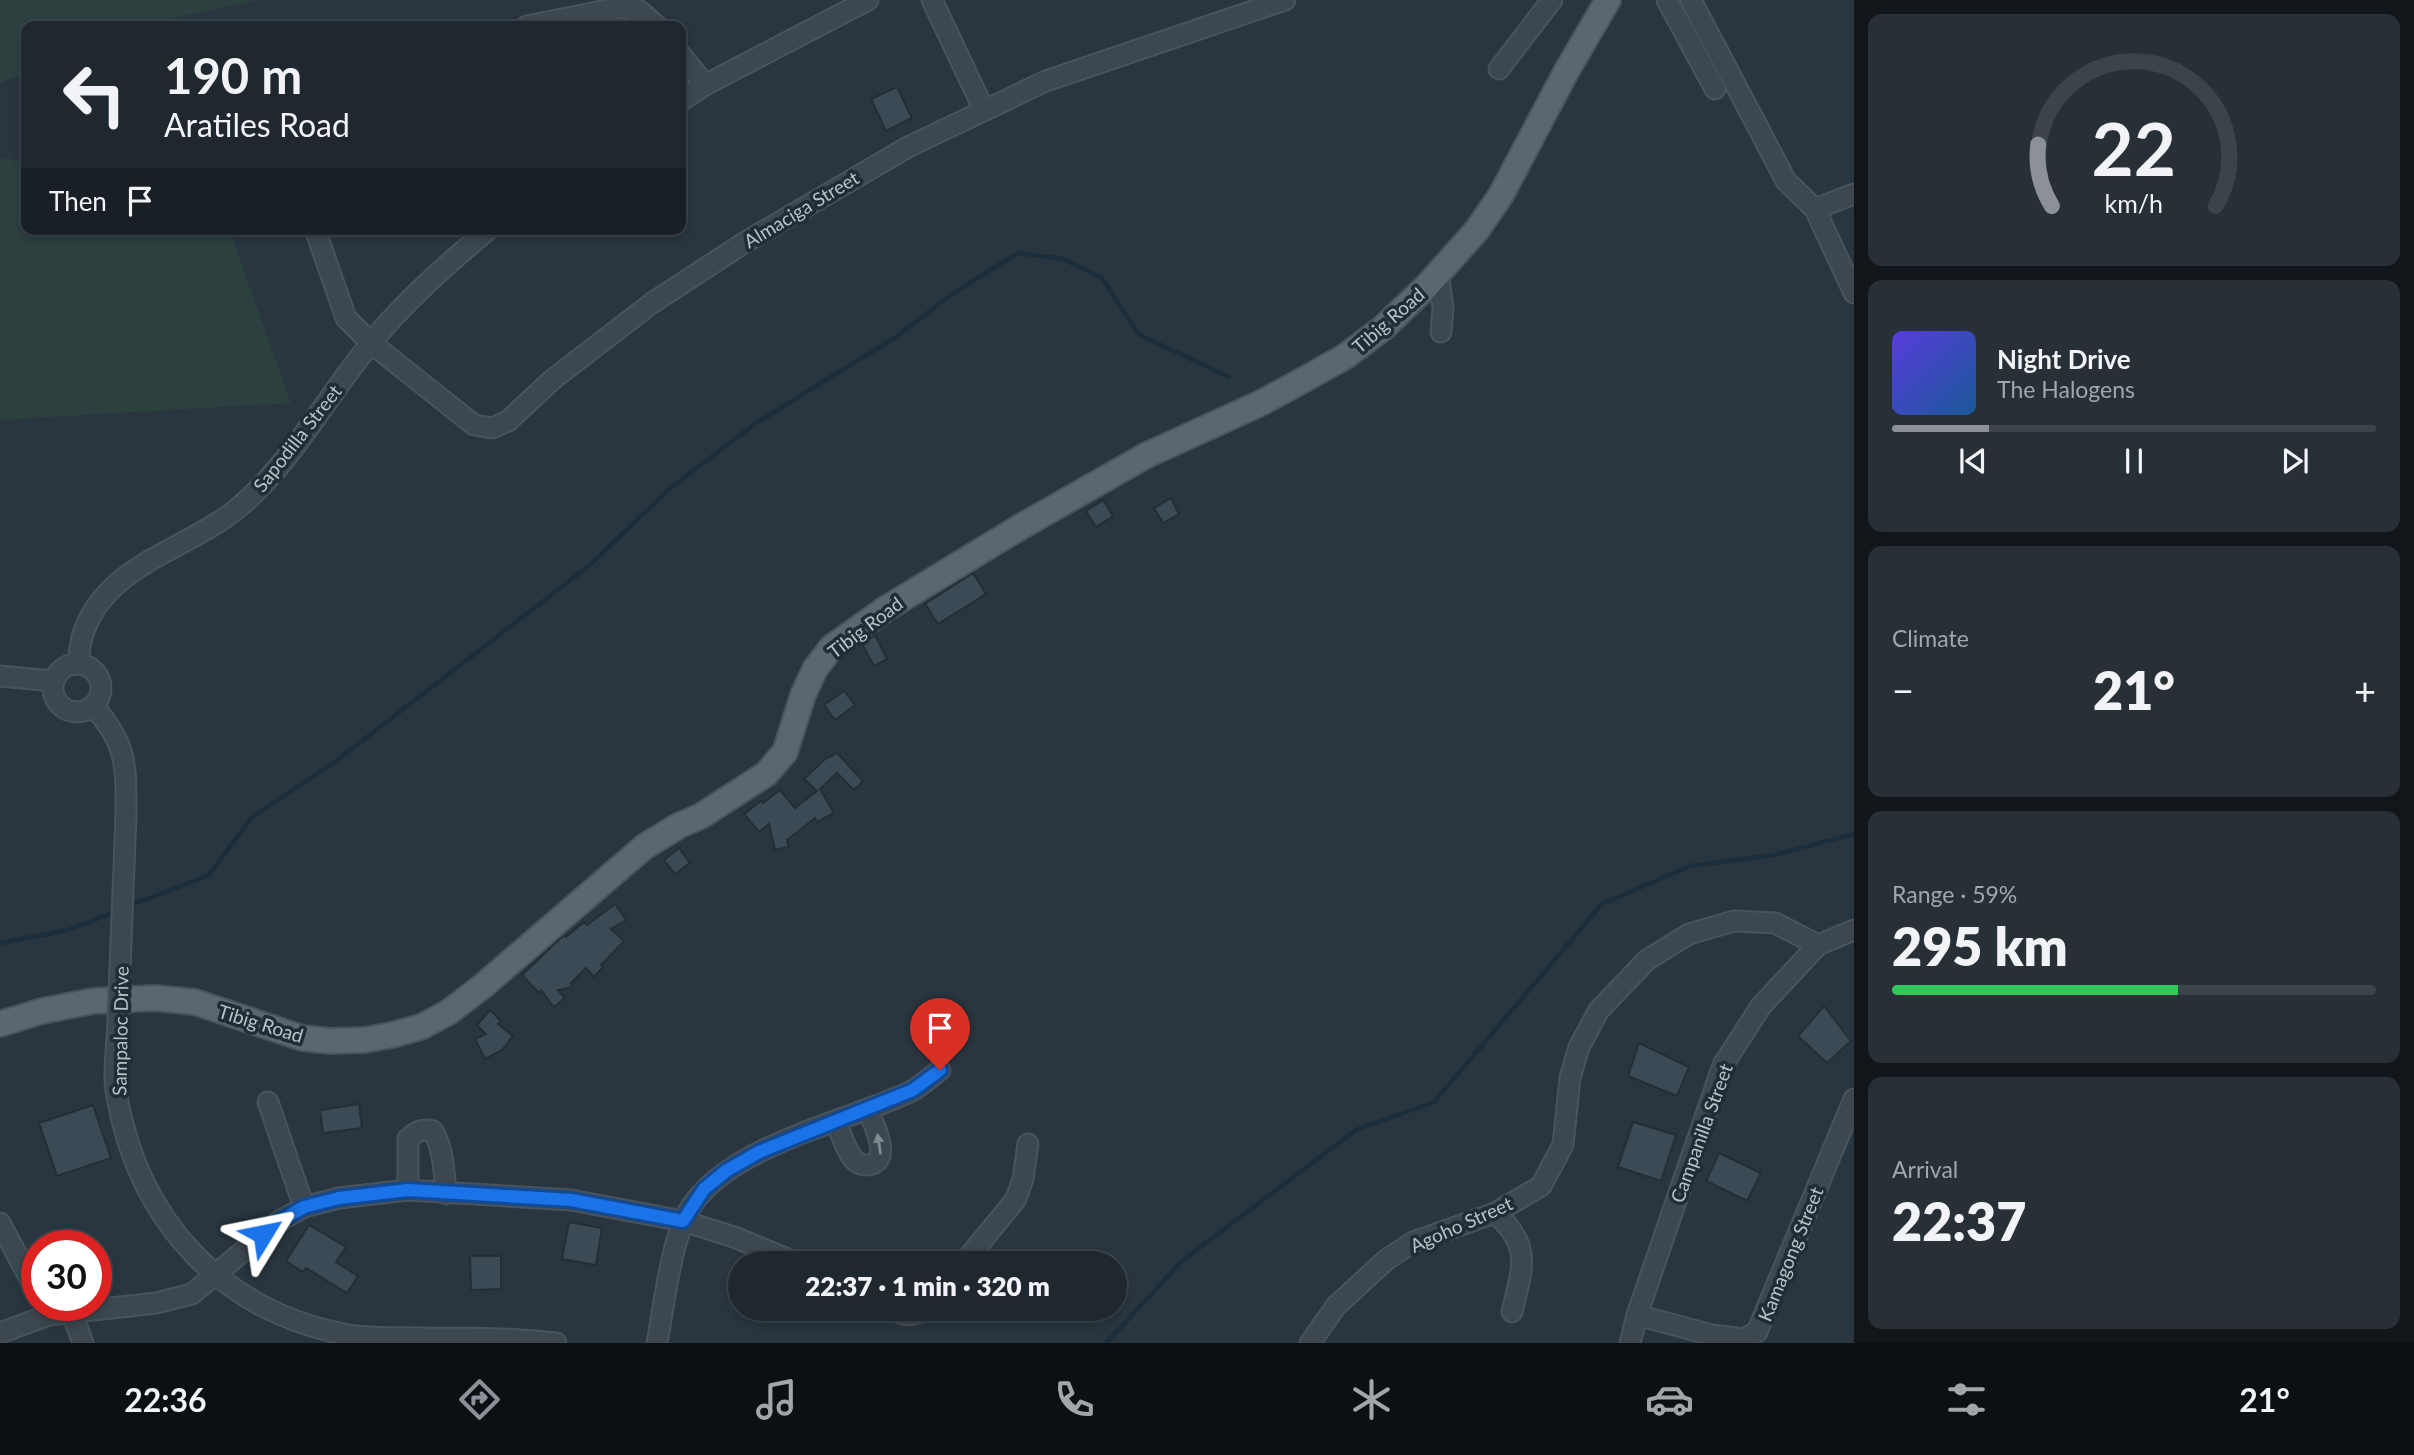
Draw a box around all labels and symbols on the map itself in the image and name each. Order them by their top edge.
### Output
street label: Almaciga Street [739,166,863,252]
street label: Tibig Road [1347,283,1429,357]
street label: Sapodilla Street [248,380,346,496]
street label: Tibig Road [823,591,907,663]
street label: Sampaloc Drive [107,966,133,1096]
pin [910,998,970,1070]
street label: Tibig Road [216,999,306,1047]
street label: Campanilla Street [1665,1060,1737,1206]
one-way arrow [873,1133,884,1155]
street label: Kamagong Street [1753,1183,1828,1325]
street label: Agoho Street [1406,1191,1516,1257]
position arrow [226,1197,300,1271]
speed limit sign: 30 [21,1230,112,1321]

